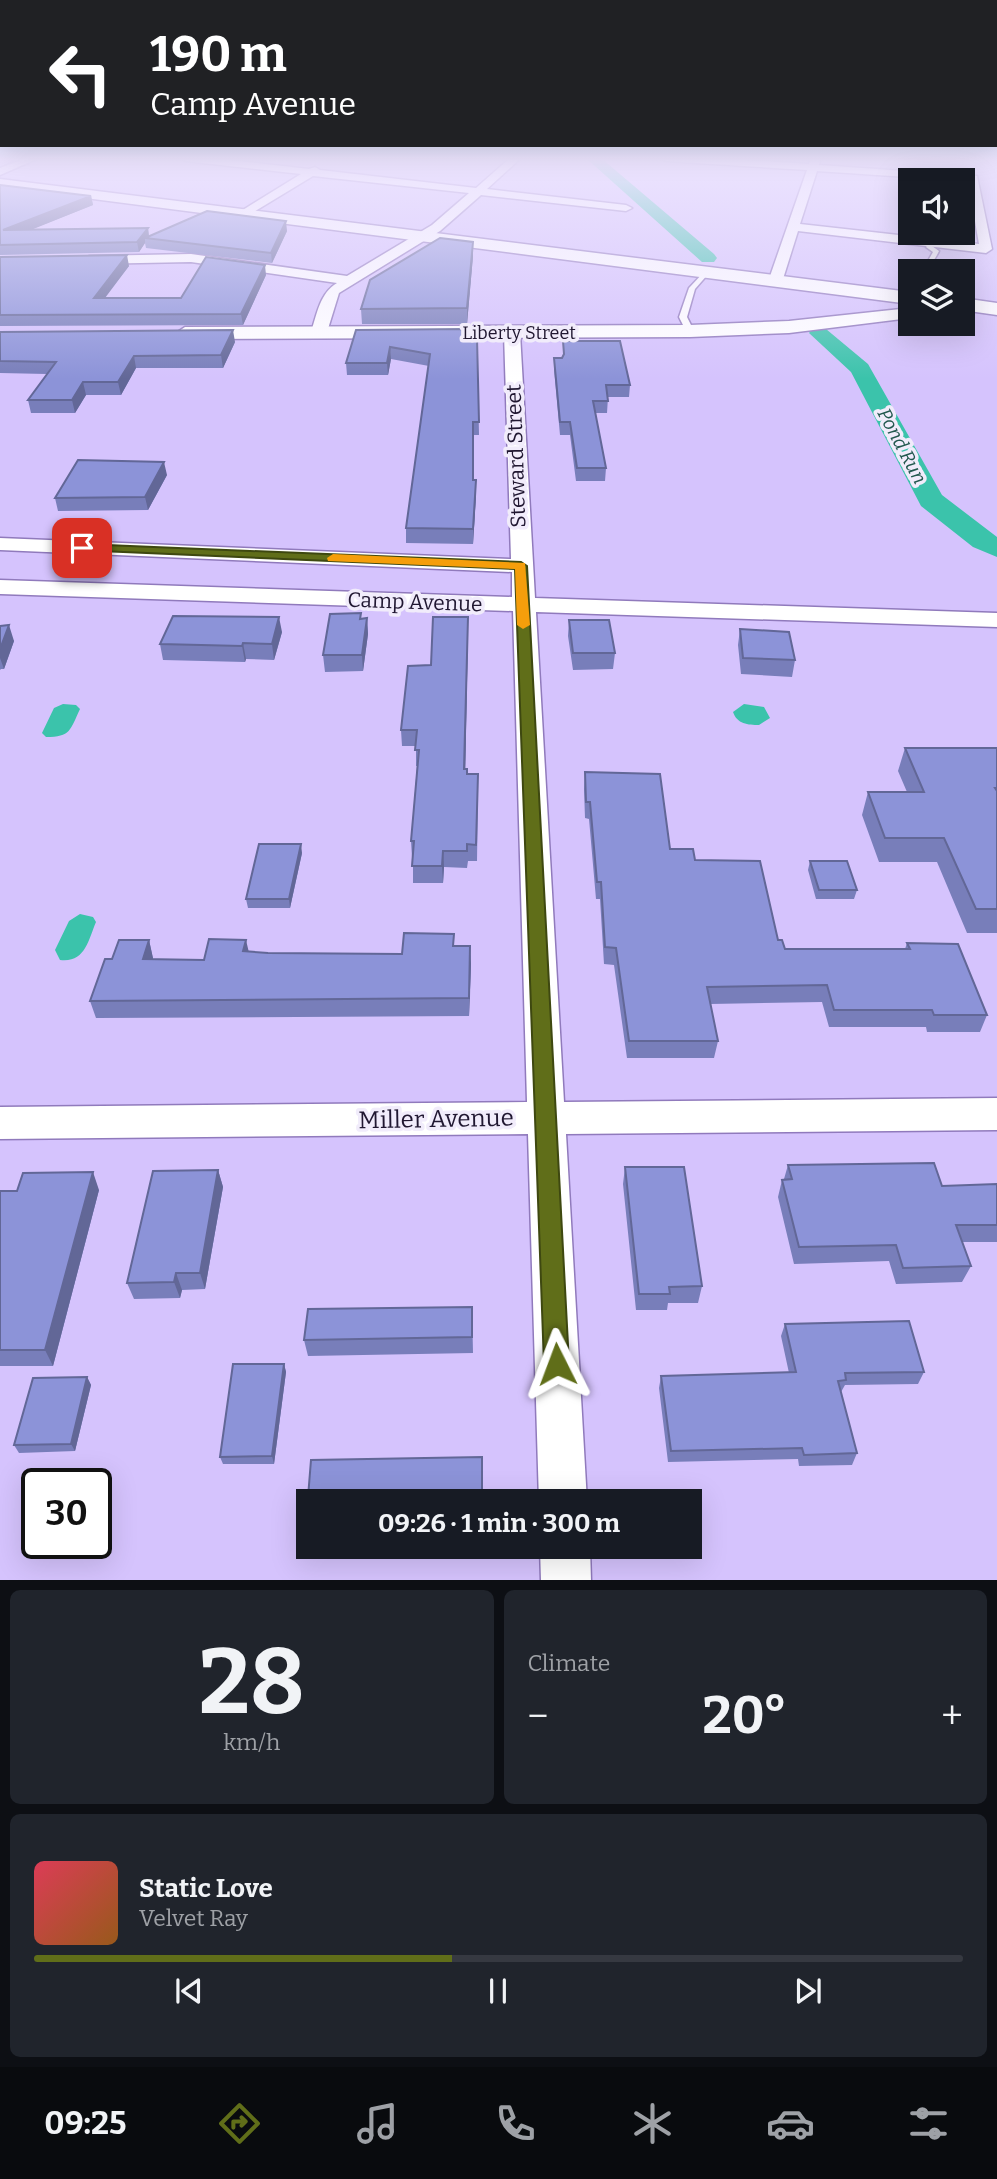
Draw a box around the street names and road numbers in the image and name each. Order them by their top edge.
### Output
street label: Liberty Street [462,322,576,344]
street label: Steward Street [500,384,531,528]
street label: Camp Avenue [347,587,483,617]
street label: Miller Avenue [358,1104,514,1134]

